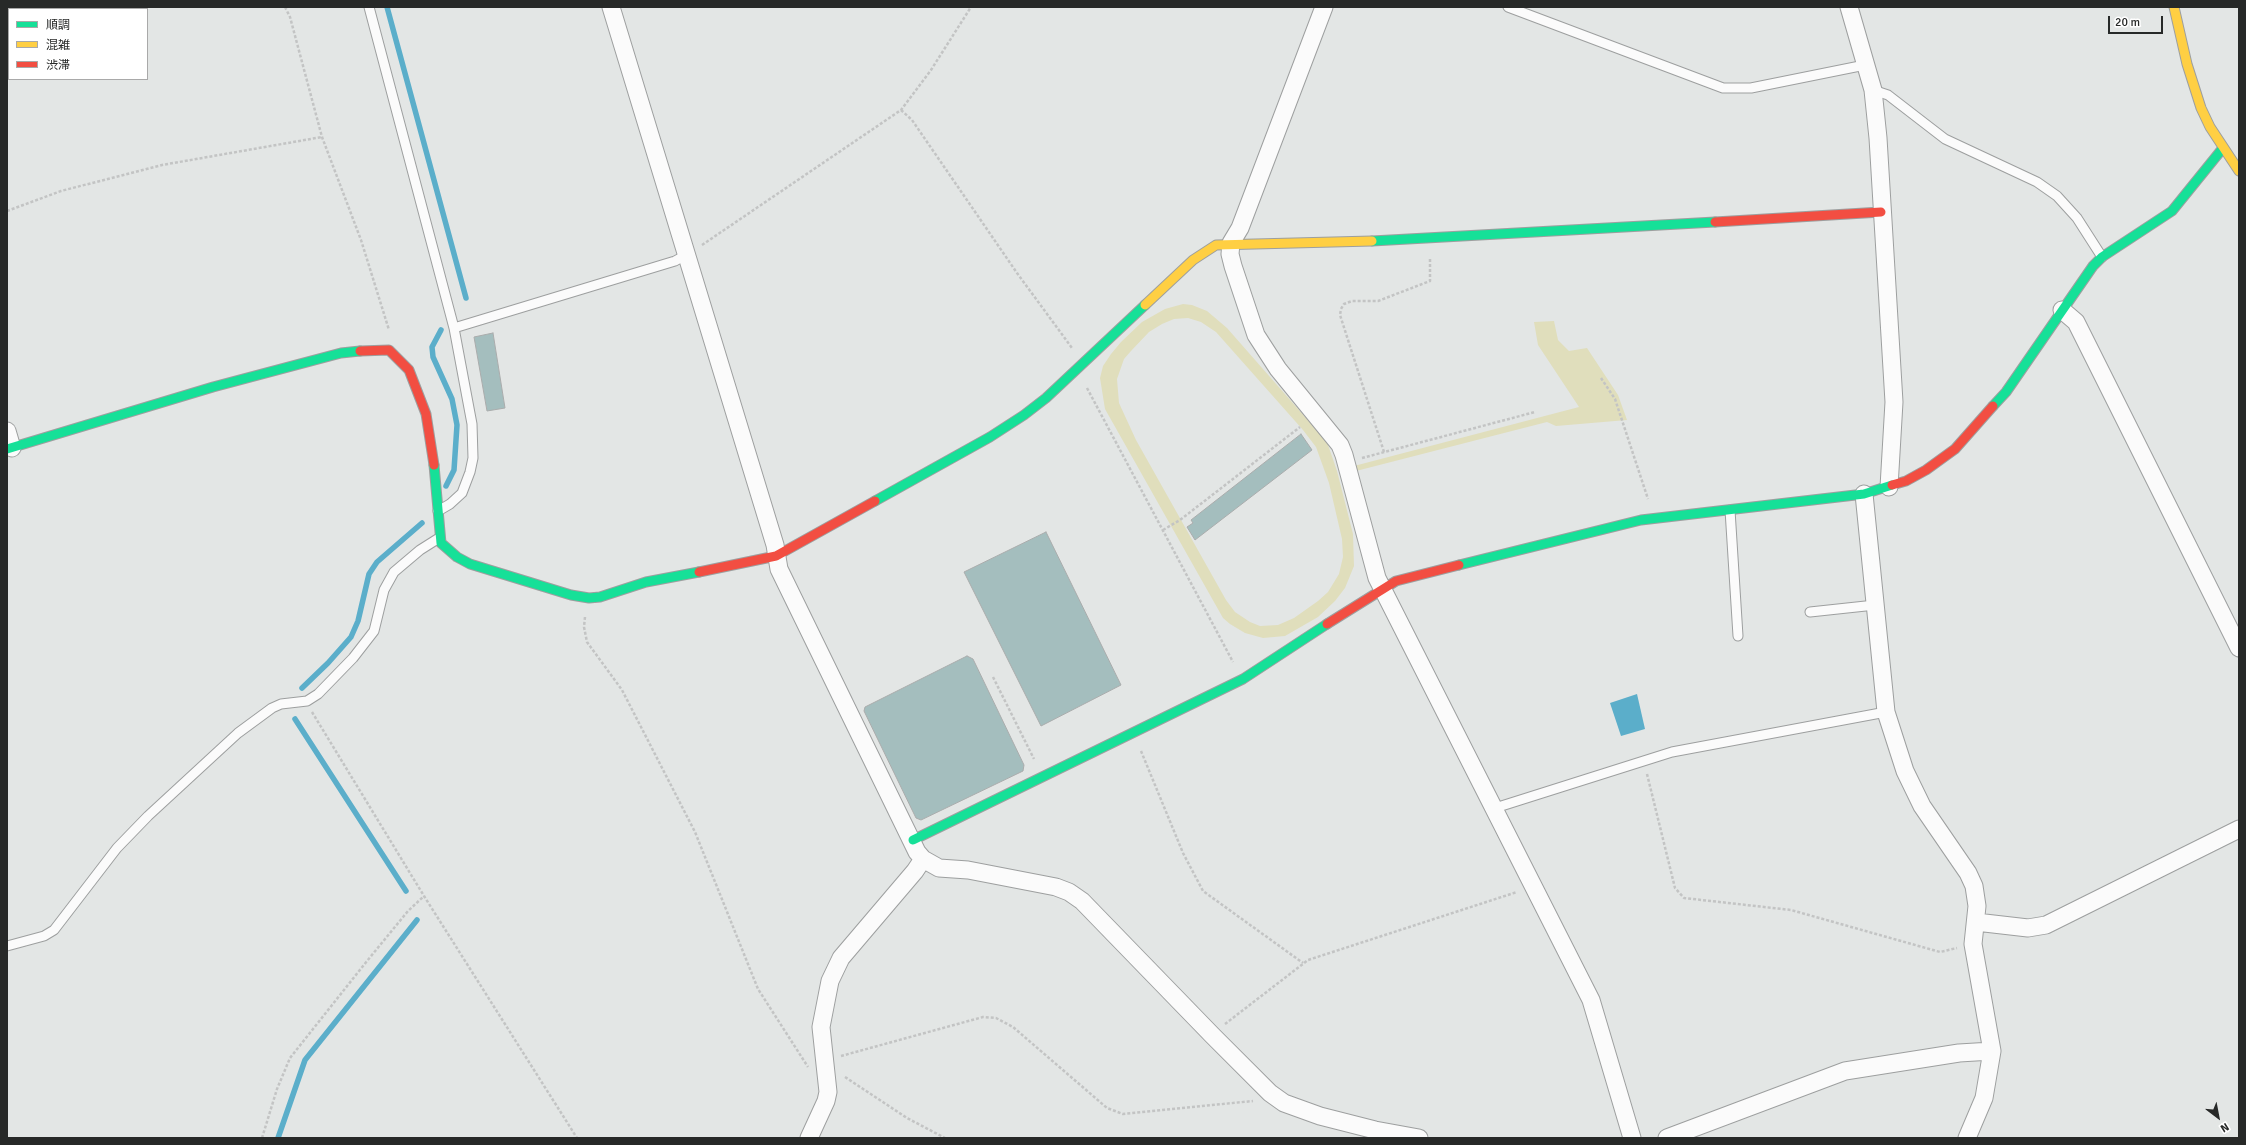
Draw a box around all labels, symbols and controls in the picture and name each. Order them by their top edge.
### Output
legend [8,8,148,80]
scale bar [2110,8,2165,34]
text: 20 m [2115,15,2140,30]
text: 順調 [46,18,70,33]
text: 混雑 [46,38,70,53]
text: 渋滞 [46,58,70,73]
north arrow [2198,1097,2238,1137]
text: N [2218,1120,2231,1135]

